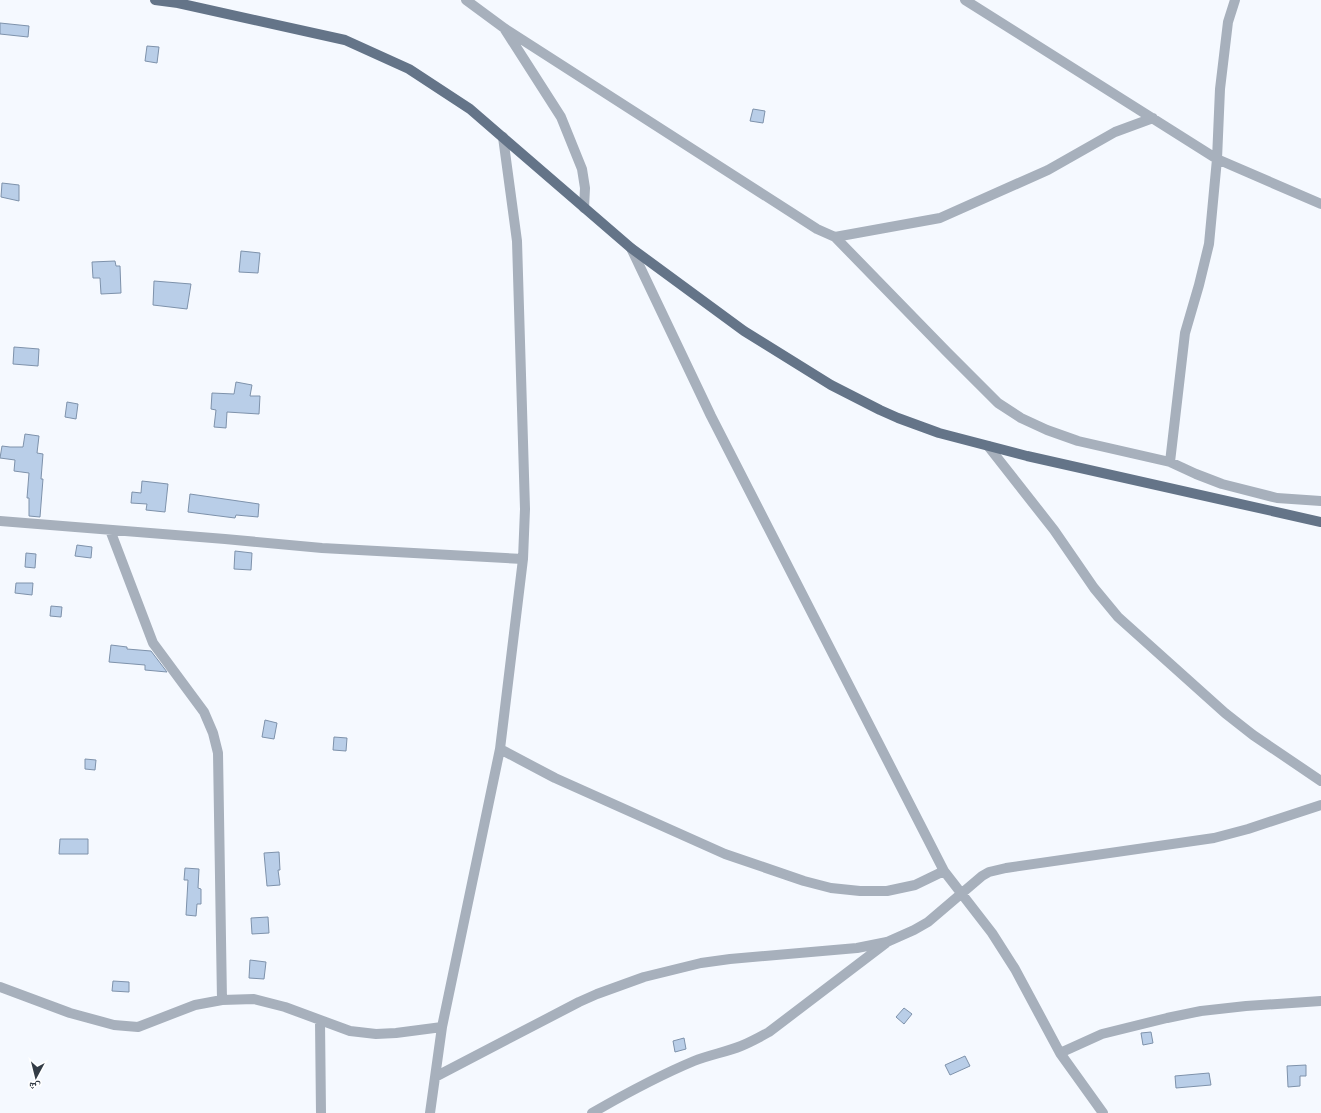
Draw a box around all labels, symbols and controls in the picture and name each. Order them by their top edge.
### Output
north arrow [16,1057,56,1097]
text: ش [28,1078,42,1095]

